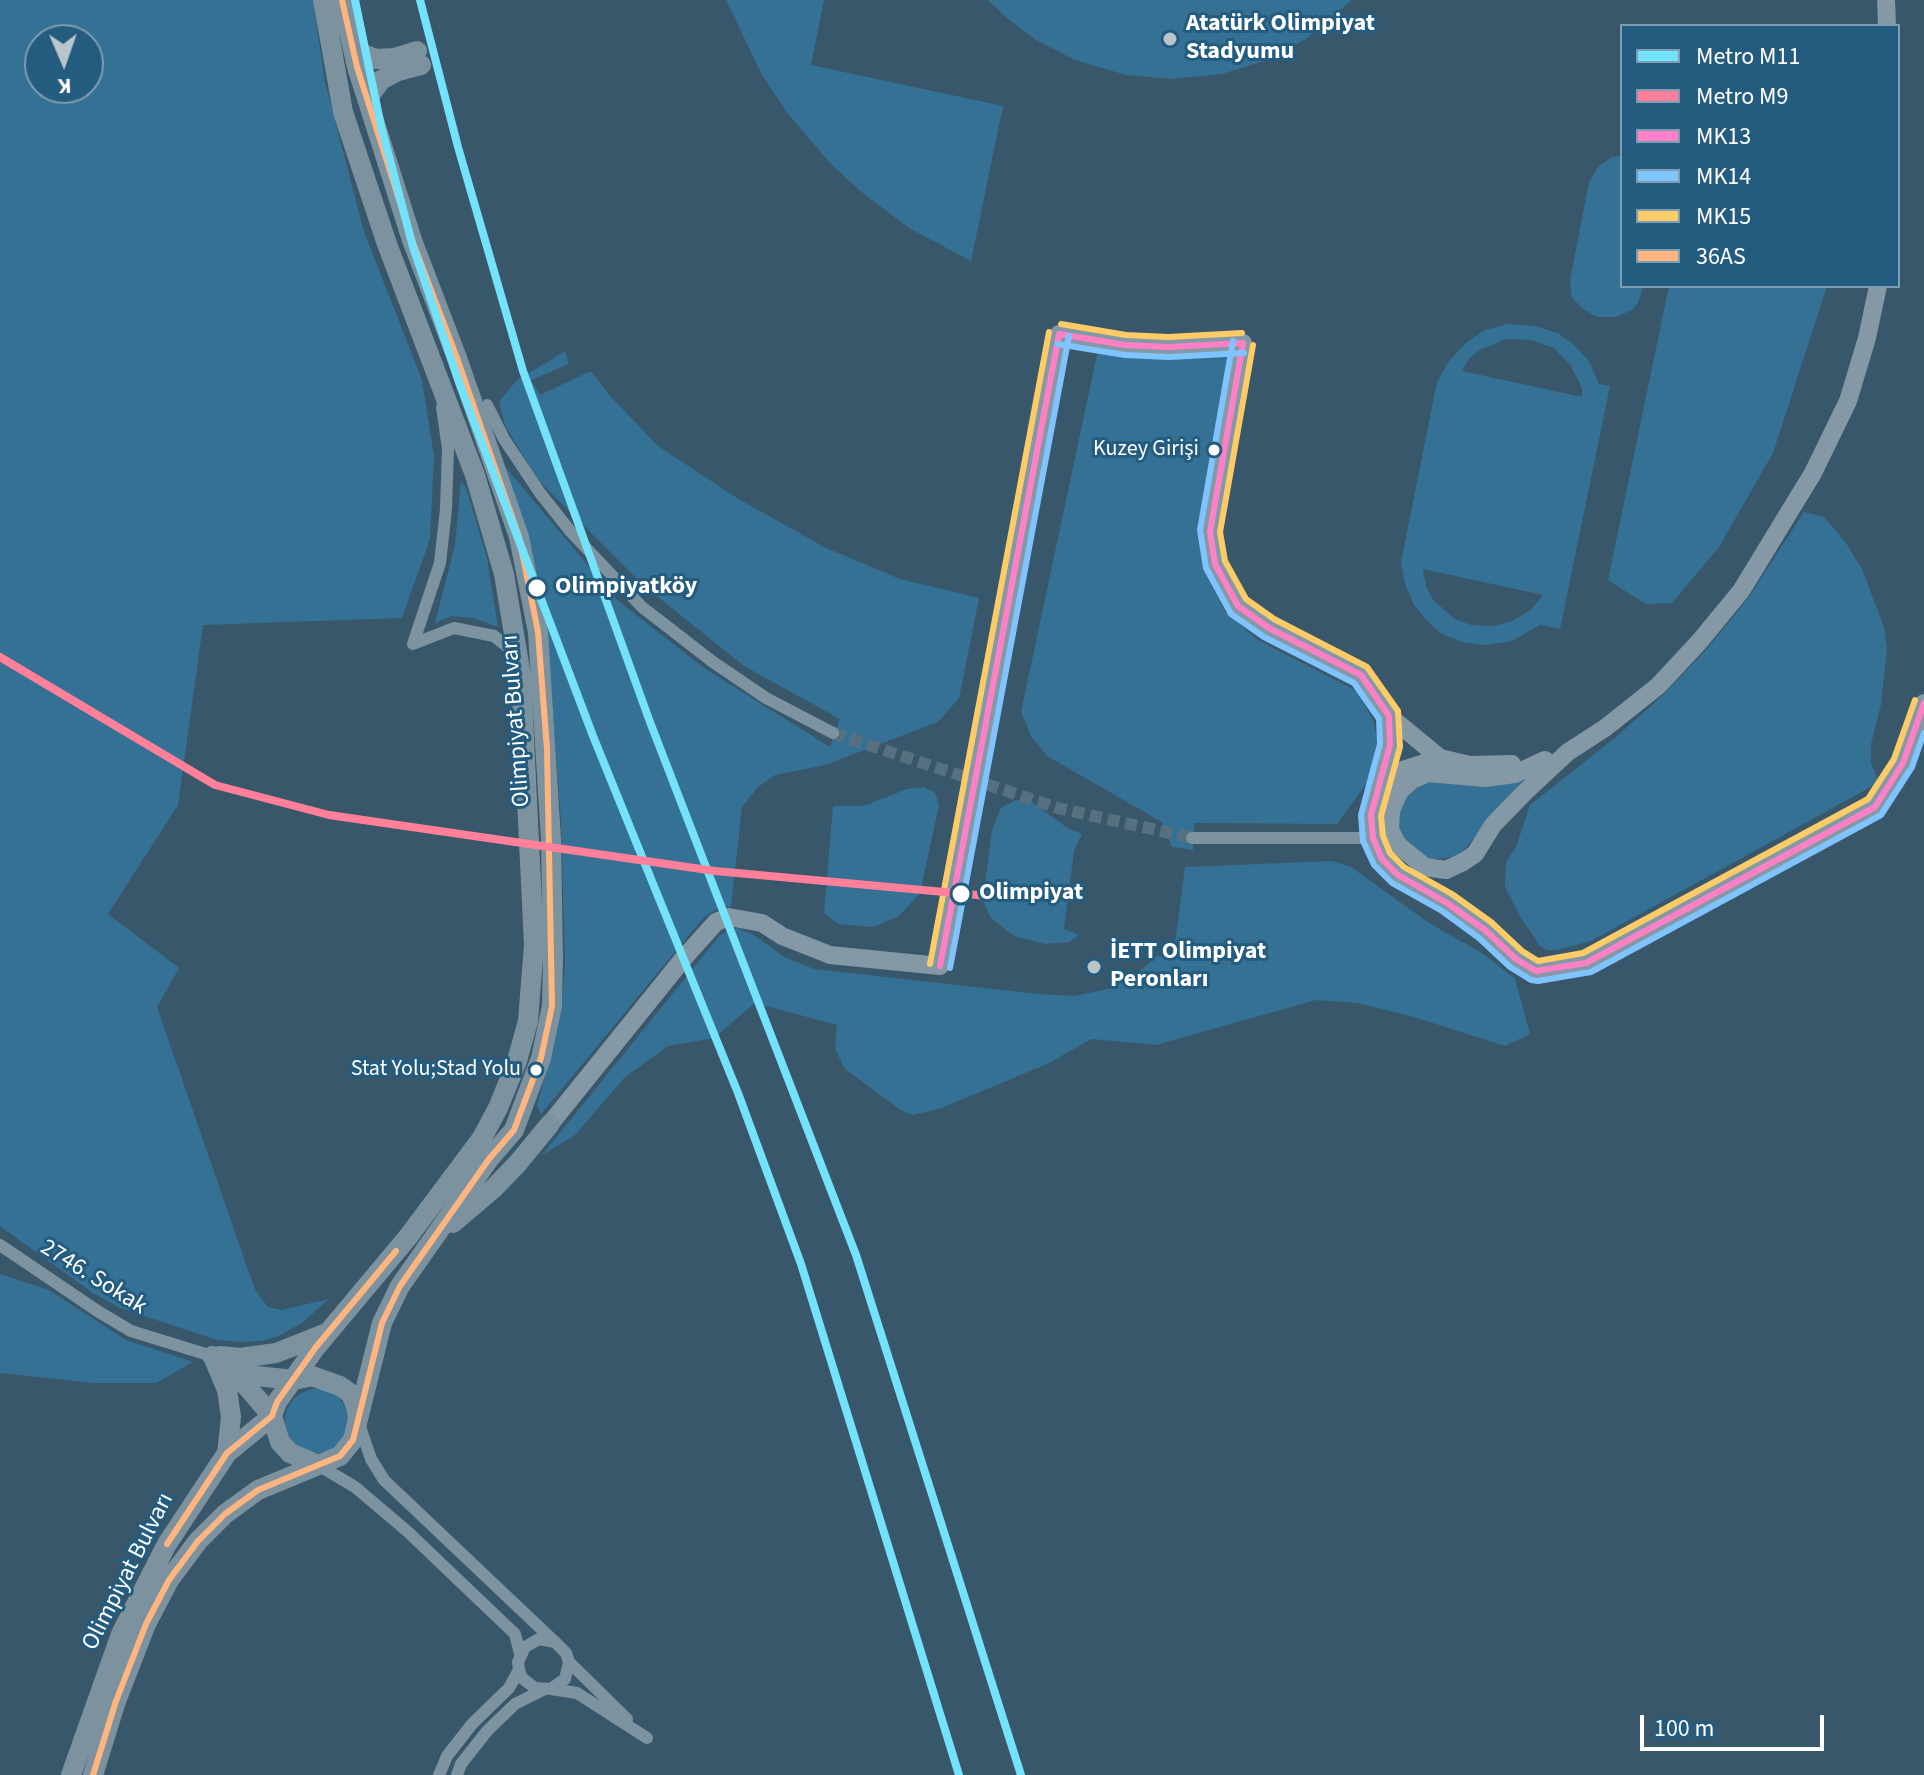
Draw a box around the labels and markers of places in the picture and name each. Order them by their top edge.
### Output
place label: Atatürk Olimpiyat Stadyumu [1186,11,1375,67]
marker: Atatürk Olimpiyat Stadyumu [1161,30,1179,48]
place label: Kuzey Girişi [1093,437,1199,463]
marker: Kuzey Girişi [1206,442,1222,458]
place label: Olimpiyatköy [555,574,697,602]
marker: Olimpiyatköy [526,577,548,599]
place label: Olimpiyat [979,880,1083,908]
marker: Olimpiyat [950,883,972,905]
place label: İETT Olimpiyat Peronları [1110,939,1266,995]
marker: İETT Olimpiyat Peronları [1085,958,1103,976]
place label: Stat Yolu;Stad Yolu [351,1057,521,1083]
marker: Stat Yolu;Stad Yolu [528,1062,544,1078]

